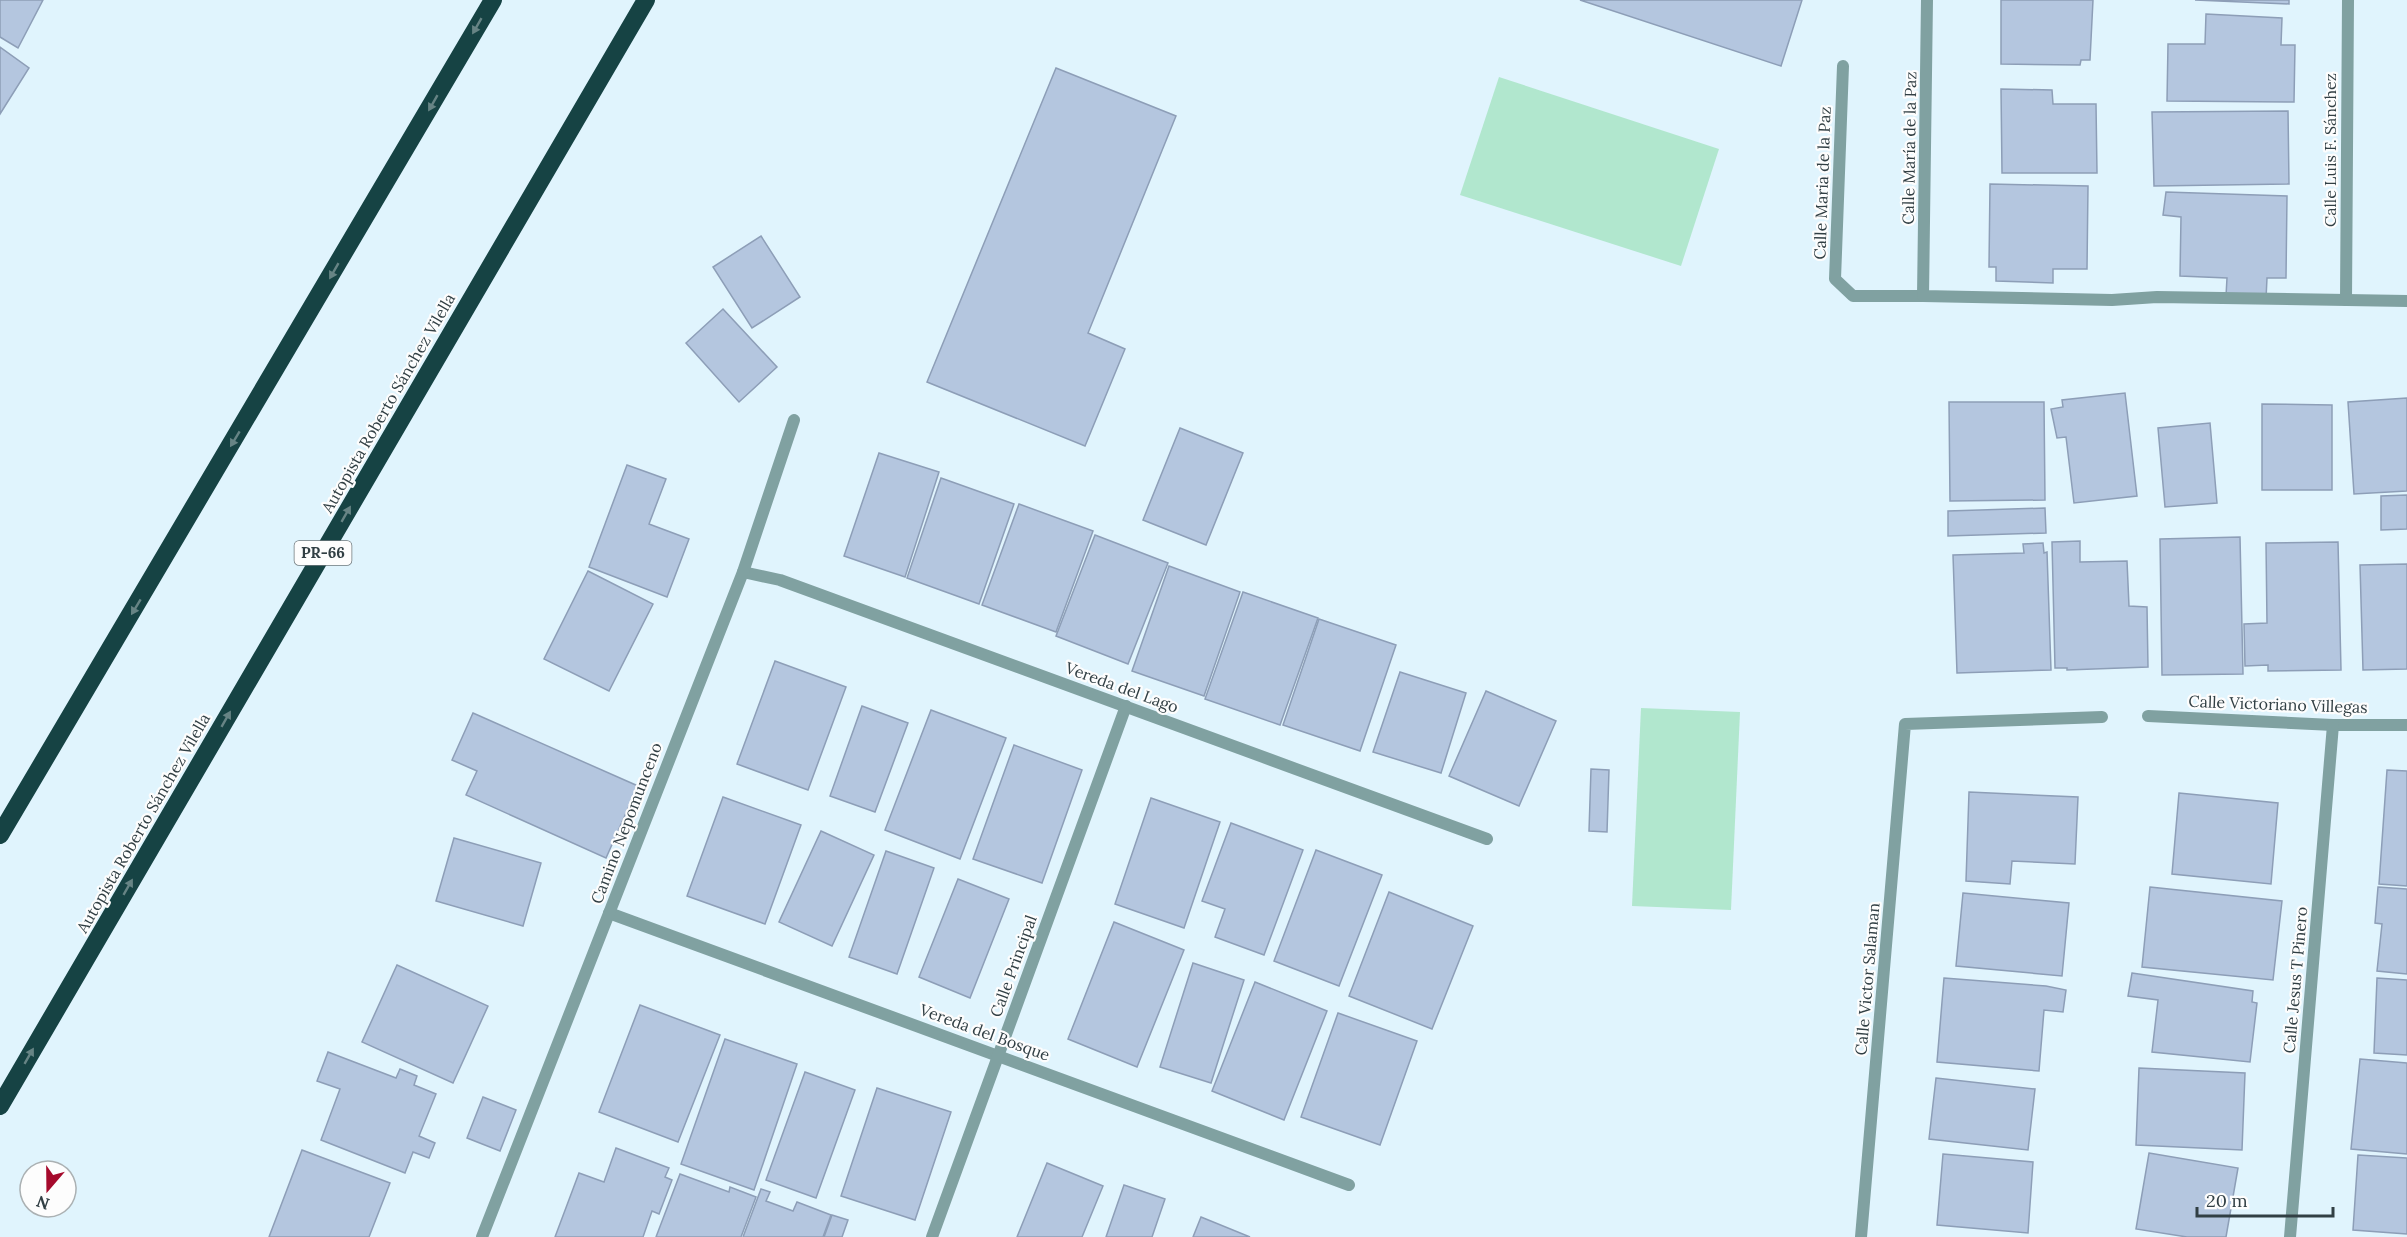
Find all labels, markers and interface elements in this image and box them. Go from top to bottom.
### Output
one-way arrow [472,18,483,34]
street label: Calle María de la Paz [1898,71,1920,225]
street label: Calle Luis F. Sánchez [2320,73,2340,227]
one-way arrow [427,95,438,111]
street label: Calle Maria de la Paz [1809,106,1835,260]
one-way arrow [329,263,339,280]
street label: Autopista Roberto Sánchez Vilella [316,290,459,517]
one-way arrow [230,431,240,448]
one-way arrow [340,506,351,522]
road number: PR-66 [294,541,352,565]
one-way arrow [130,599,141,615]
street label: Vereda del Lago [1062,657,1181,717]
street label: Calle Victoriano Villegas [2188,691,2368,717]
street label: Autopista Roberto Sánchez Vilella [71,710,214,937]
one-way arrow [221,710,231,727]
street label: Camino Nepomunceno [586,740,666,906]
one-way arrow [123,878,133,895]
street label: Calle Victor Salaman [1850,902,1884,1056]
street label: Calle Jesus T Pinero [2279,906,2311,1054]
street label: Calle Principal [985,912,1041,1020]
street label: Vereda del Bosque [916,999,1053,1065]
one-way arrow [24,1047,34,1064]
north arrow [18,1159,78,1219]
scale bar [2197,1180,2334,1218]
text: 20 m [2206,1189,2248,1212]
text: N [34,1192,52,1215]

